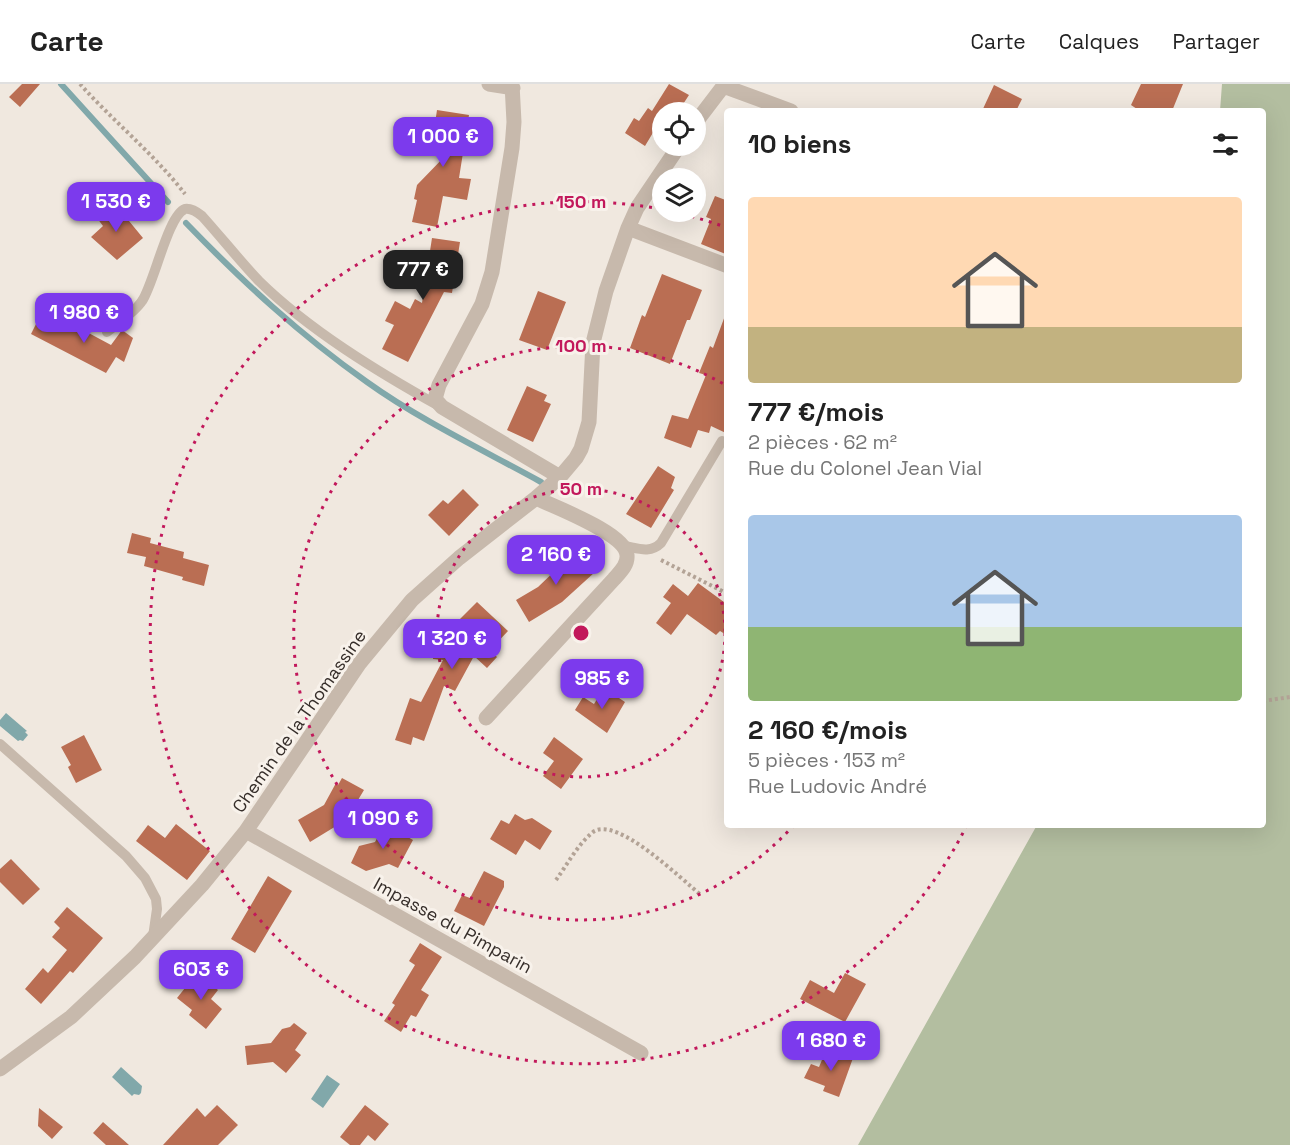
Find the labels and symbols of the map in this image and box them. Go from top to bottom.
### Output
pin: 1 000 € [388,117,498,168]
pin: 1 530 € [61,182,171,233]
text: 150 m [556,190,606,213]
pin: 777 € [381,250,465,301]
pin: 1 980 € [29,293,139,344]
text: 100 m [555,334,607,357]
text: 50 m [560,477,602,500]
pin: 2 160 € [501,535,611,586]
pin: 1 320 € [397,619,507,670]
centre of rings [571,623,591,643]
street label: Chemin de la Thomassine [227,625,371,817]
pin: 985 € [560,659,644,710]
pin: 1 090 € [328,799,438,850]
street label: Impasse du Pimparin [370,872,536,978]
pin: 603 € [159,950,243,1001]
pin: 1 680 € [776,1021,886,1072]

